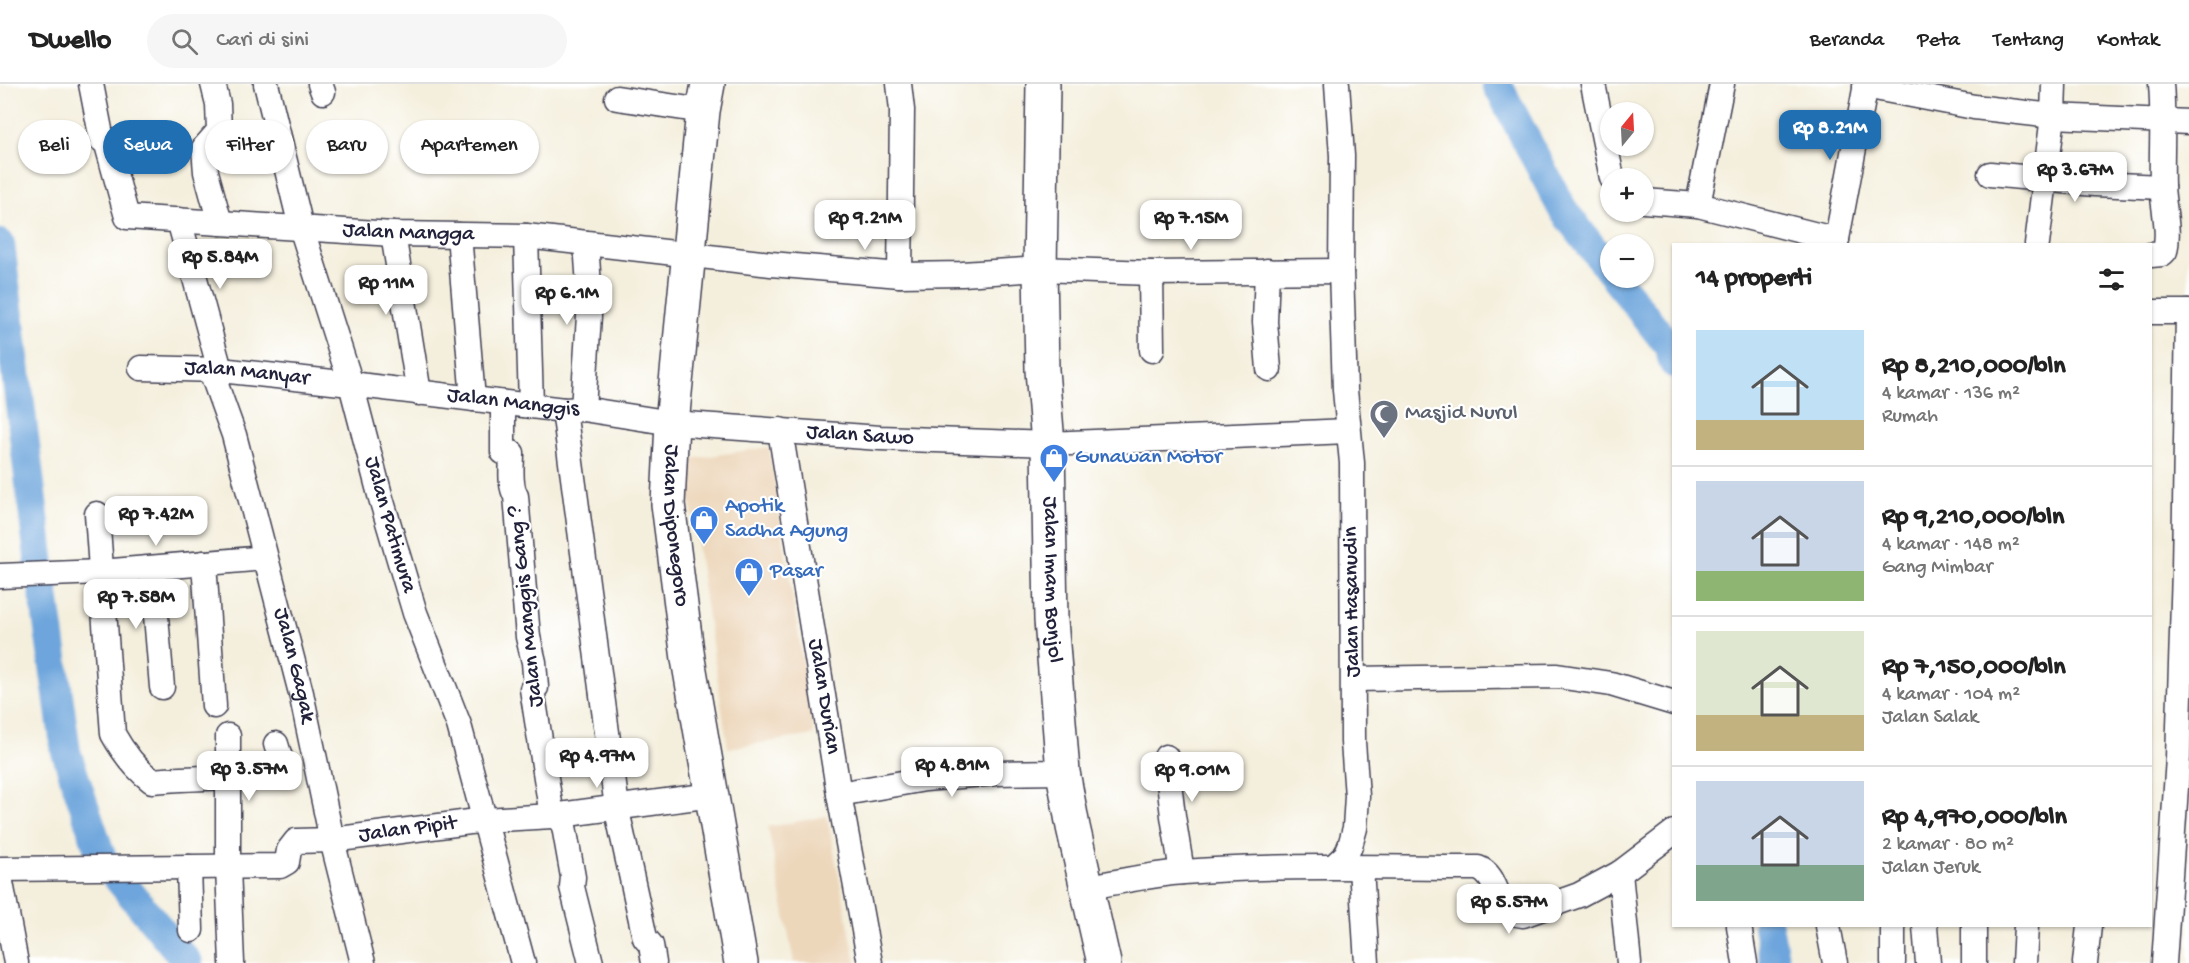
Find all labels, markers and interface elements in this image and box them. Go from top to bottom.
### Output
search box [147,14,567,68]
text: Dwello [30,25,111,58]
icon: search [168,25,201,58]
text: Cari di sini [216,28,309,54]
text: Beranda [1810,29,1884,54]
text: Peta [1917,29,1960,54]
text: Tentang [1993,29,2064,54]
text: Kontak [2097,29,2159,54]
north arrow [1600,102,1654,156]
map controls [1600,102,1654,288]
pin: Rp 8.21M [1768,110,1892,161]
text: Rp 8.21M [1793,118,1867,141]
chip: Beli [18,120,91,174]
chip: Sewa [103,120,193,174]
chip: Filter [205,120,294,174]
chip: Baru [306,120,388,174]
chip: Apartemen [400,120,539,174]
pin: Rp 3.67M [2013,152,2137,203]
text: Rp 3.67M [2037,160,2113,183]
button: + [1600,168,1654,222]
pin: Rp 9.21M [803,200,927,251]
pin: Rp 7.15M [1129,200,1253,251]
text: Rp 9.21M [828,208,902,231]
text: Rp 7.15M [1154,208,1228,231]
street label: Jalan Mangga [342,218,475,248]
button: − [1600,234,1654,288]
pin: Rp 5.84M [158,239,282,290]
text: Rp 5.84M [182,247,258,270]
icon: filters [2095,263,2128,296]
text: 14 properti [1696,264,1812,295]
pin: Rp 11M [337,265,435,316]
text: Rp 11M [358,273,414,296]
pin: Rp 6.1M [512,275,622,326]
text: Rp 6.1M [535,283,599,306]
text: Rp 8,210,000/bln [1882,352,2066,383]
icon: home [1744,354,1816,426]
street label: Jalan Manyar [184,356,313,393]
street label: Jalan Manggis [446,383,580,423]
text: 4 kamar · 136 m² [1882,383,2020,406]
mosque icon: Masjid Nurul [1368,398,1400,440]
place label: Masjid Nurul [1405,401,1518,427]
text: Rumah [1882,406,1938,429]
street label: Jalan Sawo [805,420,914,452]
shop icon: Gunawan Motor [1038,442,1070,484]
street label: Jalan Diponegoro [654,444,694,608]
place label: Gunawan Motor [1075,445,1224,471]
street label: Jalan Patimura [358,454,422,597]
place label: Apotik Sadha Agung [725,494,848,545]
pin: Rp 7.42M [94,496,218,547]
street label: Jalan Imam Bonjol [1036,496,1067,664]
text: Rp 9,210,000/bln [1882,503,2064,534]
text: Rp 7.42M [119,504,193,527]
street label: Jalan Manggis Gang ? [503,504,551,708]
shop icon: Apotik Sadha Agung [688,504,720,546]
icon: home [1744,505,1816,577]
street label: Jalan Hasanudin [1339,526,1367,677]
text: 4 kamar · 148 m² [1882,534,2020,557]
shop icon: Pasar [733,556,765,598]
text: Gang Mimbar [1882,557,1993,580]
place label: Pasar [769,559,825,585]
pin: Rp 7.58M [74,579,198,630]
text: Rp 7.58M [97,587,175,610]
street label: Jalan Gagak [266,605,320,727]
street label: Jalan Durian [801,637,845,757]
text: Rp 7,150,000/bln [1882,653,2066,684]
icon: home [1744,655,1816,727]
text: 4 kamar · 104 m² [1882,684,2020,707]
text: Jalan Salak [1882,707,1978,730]
pin: Rp 4.97M [535,738,659,789]
text: Rp 4.97M [559,746,635,769]
pin: Rp 4.81M [890,747,1014,798]
pin: Rp 3.57M [187,751,311,802]
pin: Rp 9.01M [1130,752,1254,803]
text: Rp 4.81M [915,755,989,778]
text: Rp 3.57M [211,759,287,782]
text: Rp 9.01M [1155,760,1229,783]
text: Rp 4,970,000/bln [1882,803,2067,834]
icon: home [1744,805,1816,877]
street label: Jalan Pipit [357,811,460,849]
text: 2 kamar · 80 m² [1882,834,2014,857]
text: Jalan Jeruk [1882,857,1980,880]
pin: Rp 5.57M [1447,884,1571,935]
text: Rp 5.57M [1471,892,1547,915]

